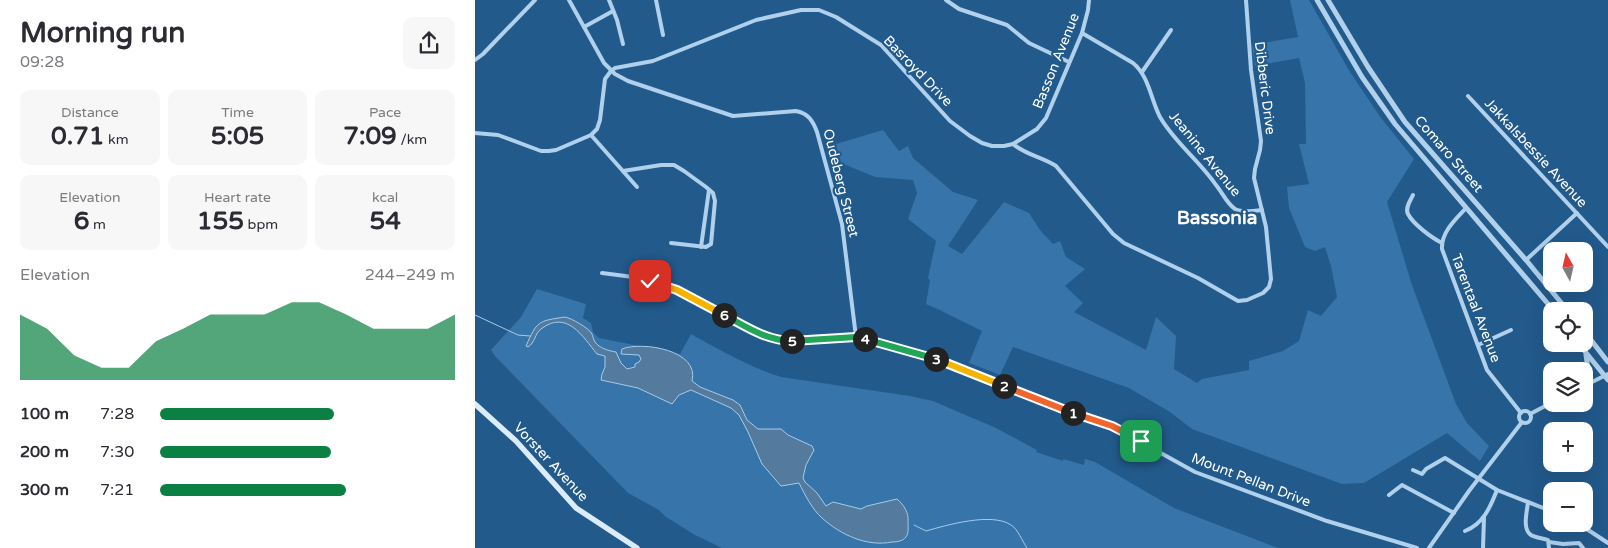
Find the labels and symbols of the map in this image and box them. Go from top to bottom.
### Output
street label: Basson Avenue [1029,11,1083,111]
street label: Basroyd Drive [880,32,956,110]
street label: Dibberic Drive [1251,40,1279,136]
street label: Jakkalsbessie Avenue [1481,95,1591,211]
street label: Jeanine Avenue [1166,108,1245,200]
street label: Comaro Street [1411,112,1487,196]
street label: Oudeberg Street [819,127,863,240]
district label: Bassonia [1177,207,1257,229]
north arrow [1543,242,1593,292]
street label: Tarentaal Avenue [1447,251,1505,365]
pin [629,260,671,302]
pin: 6 [711,302,737,328]
pin: 4 [853,326,877,352]
pin: 5 [779,328,805,354]
pin: 3 [923,346,949,372]
pin: 2 [991,374,1017,398]
pin: 1 [1061,400,1085,426]
street label: Vorster Avenue [510,419,592,505]
pin [1120,420,1162,462]
street label: Mount Pellan Drive [1189,449,1313,511]

